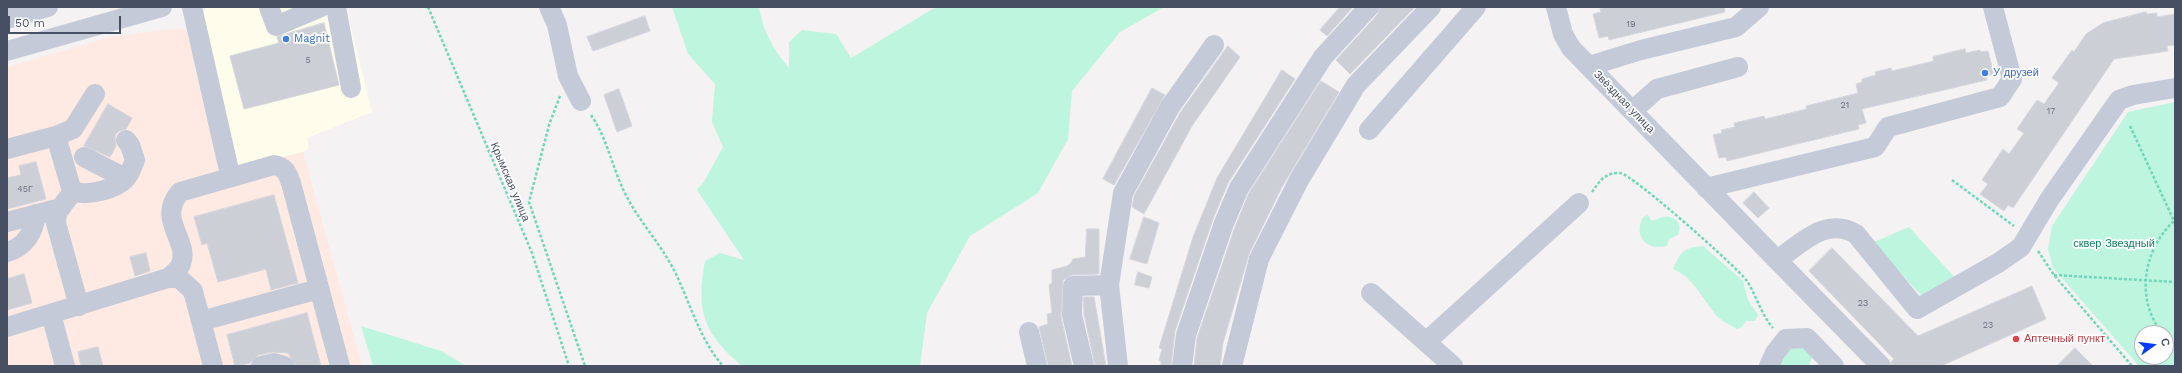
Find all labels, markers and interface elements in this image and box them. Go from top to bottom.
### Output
scale bar [10,8,123,34]
text: 50 m [15,16,45,30]
house number: 19 [1626,19,1636,29]
place label: Magnit [294,32,330,46]
marker: Magnit [281,34,291,44]
house number: 5 [305,55,311,65]
place label: У друзей [1993,66,2039,80]
street label: Звёздная улица [1591,68,1657,136]
marker: У друзей [1980,68,1990,78]
house number: 21 [1841,100,1849,110]
house number: 17 [2047,106,2055,116]
street label: Крымская улица [487,140,533,224]
house number: 45Г [17,184,33,194]
park label: сквер Звездный [2073,237,2155,251]
house number: 23 [1858,298,1868,308]
house number: 23 [1983,320,1993,330]
north arrow [2134,325,2174,365]
place label: Аптечный пункт [2024,332,2105,346]
marker: Аптечный пункт [2011,334,2021,344]
text: С [2158,337,2172,348]

